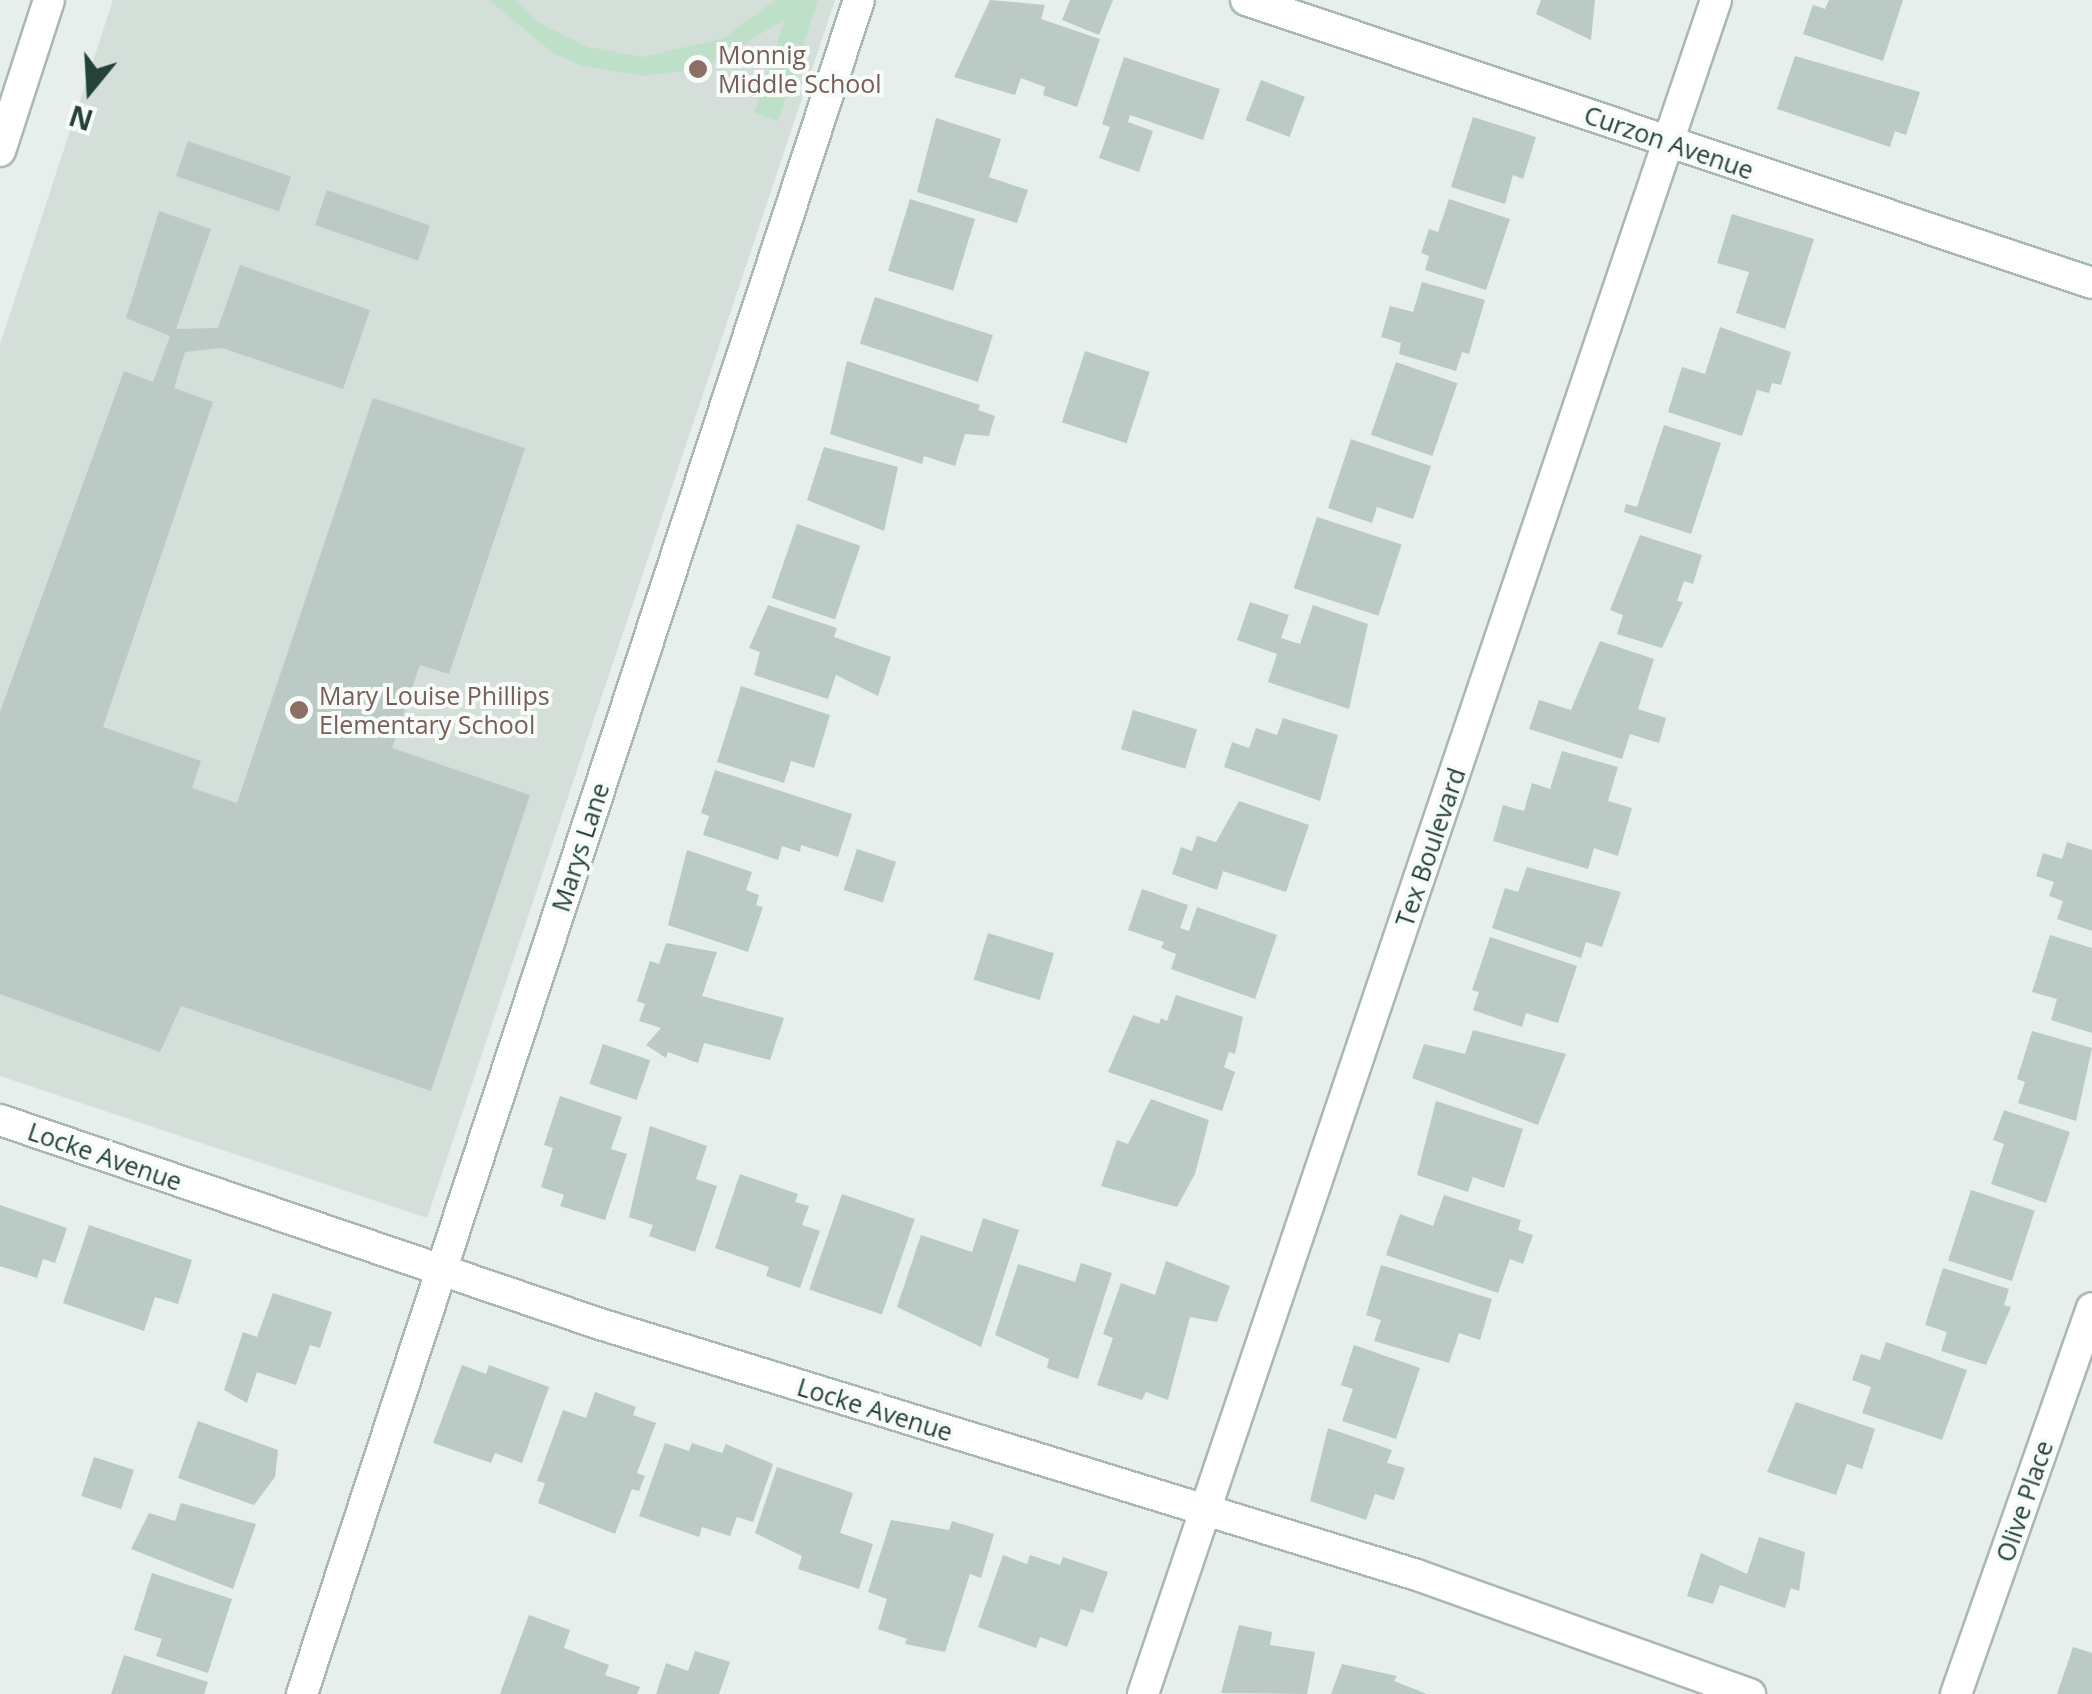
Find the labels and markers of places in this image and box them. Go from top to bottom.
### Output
place label: Monnig Middle School [718,40,882,99]
marker: Monnig Middle School [687,58,709,80]
place label: Mary Louise Phillips Elementary School [319,681,550,740]
marker: Mary Louise Phillips Elementary School [288,699,310,721]

